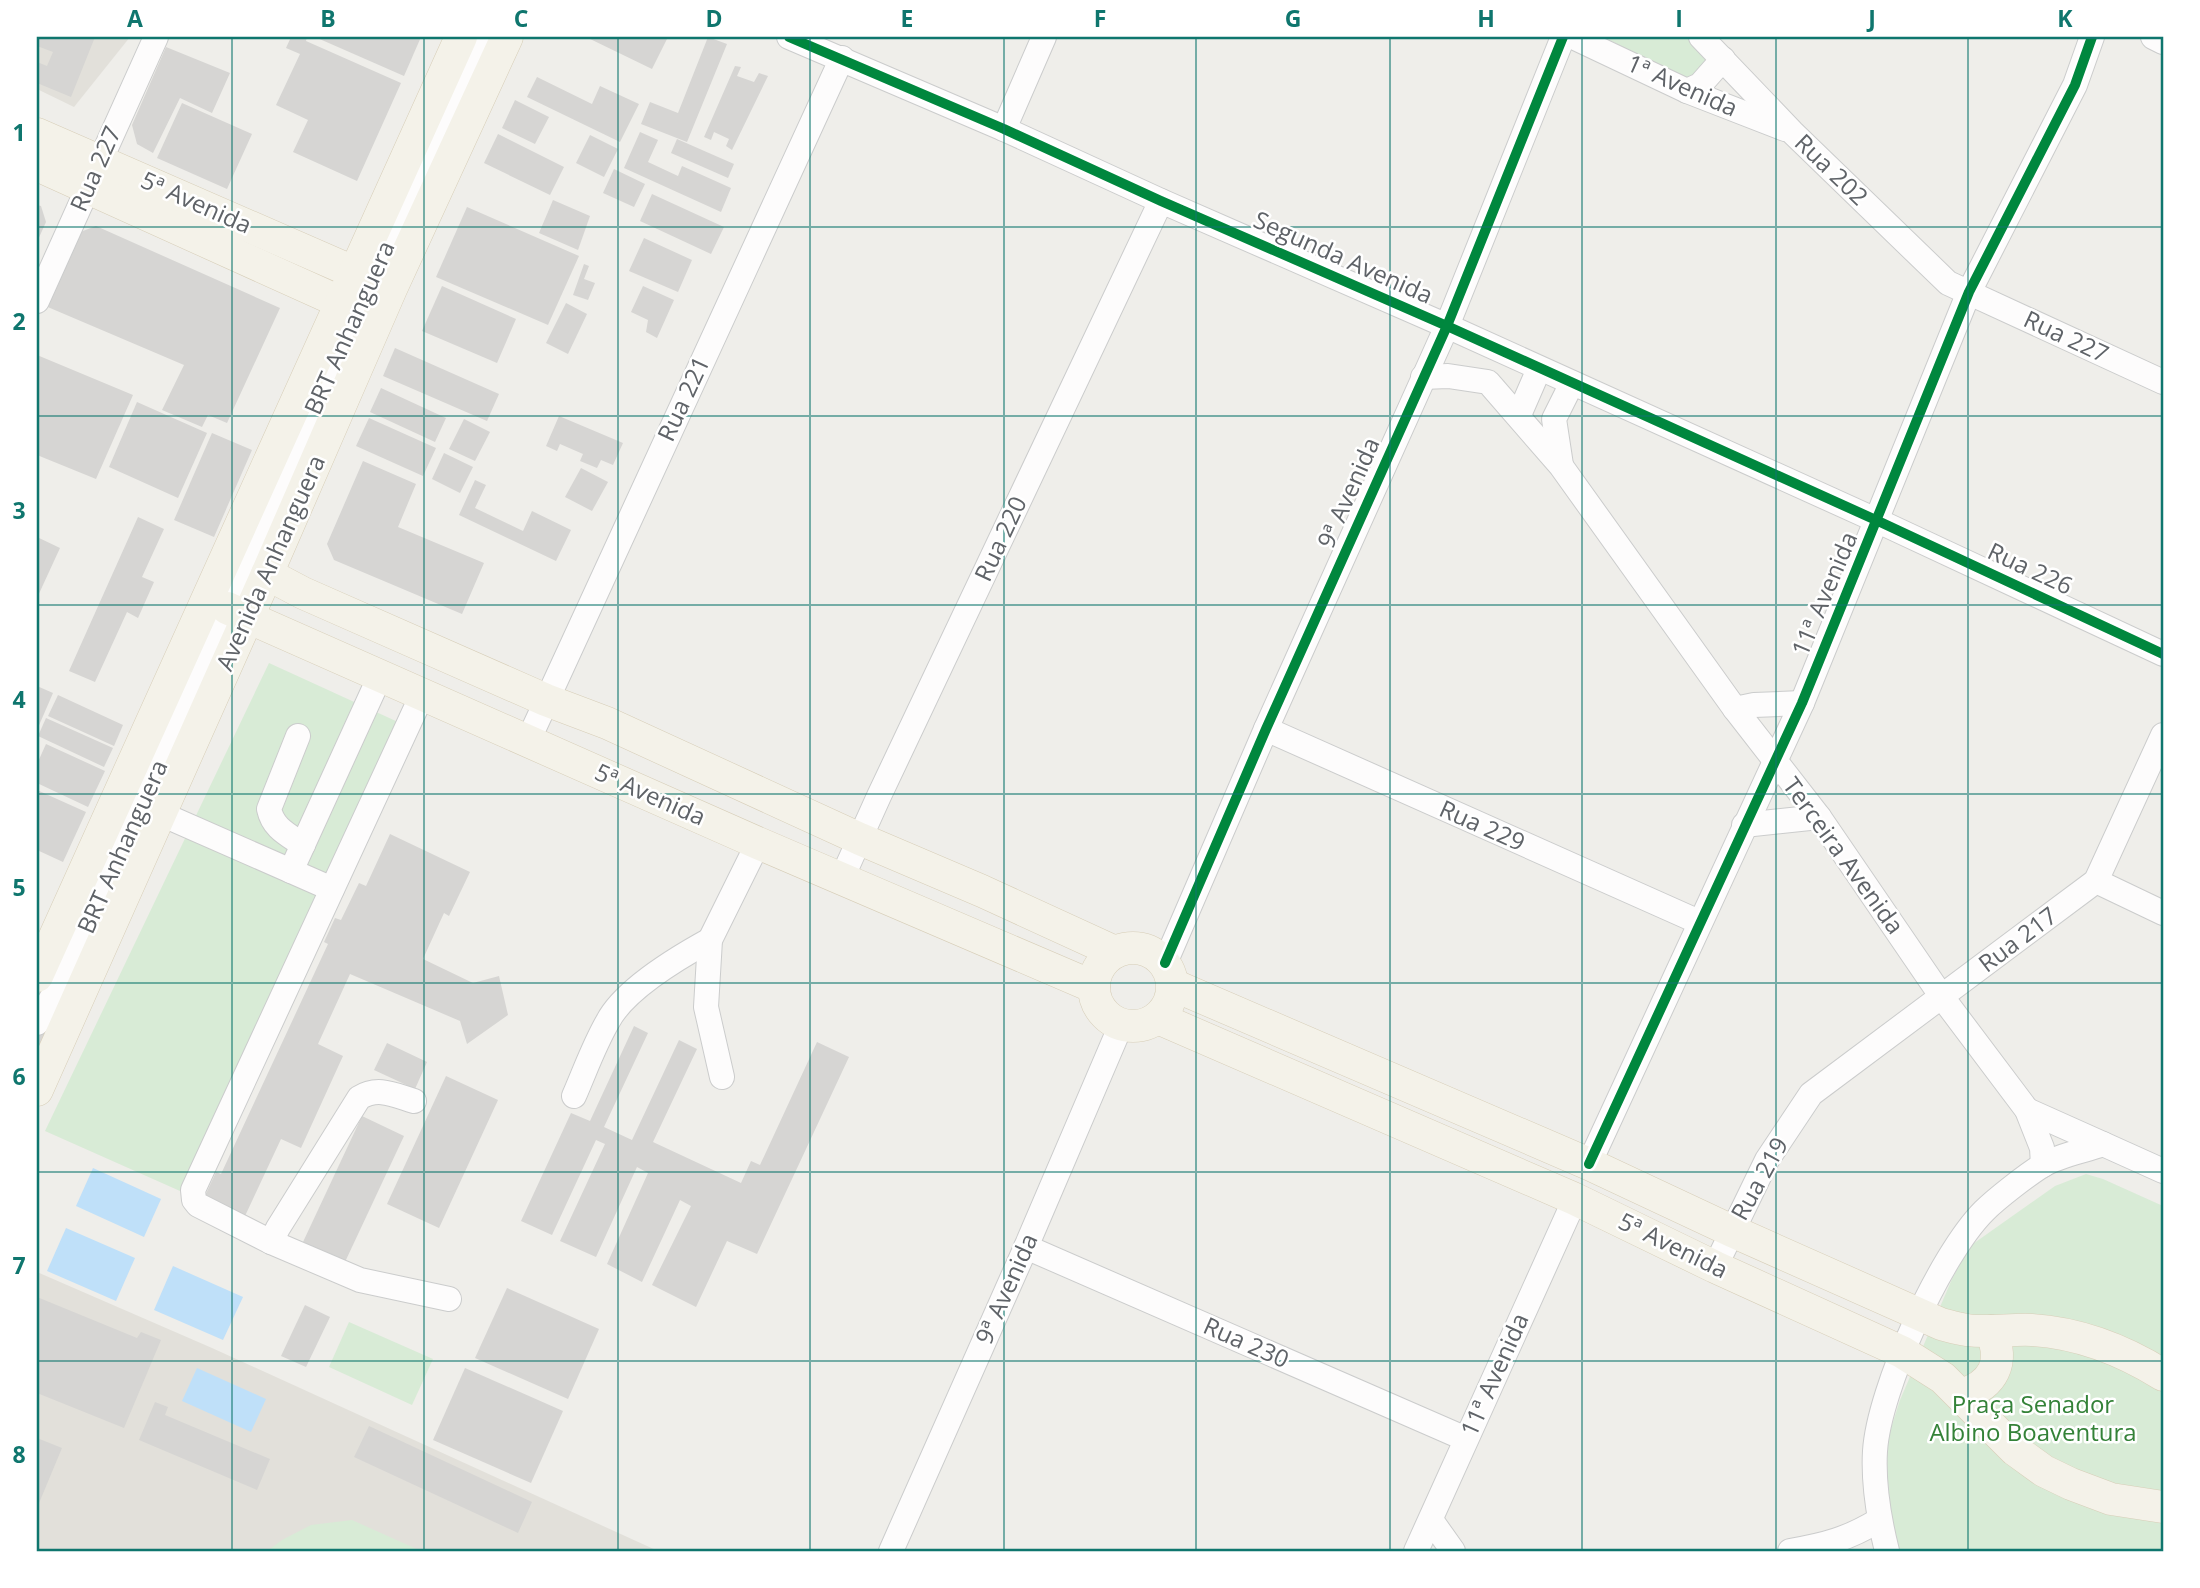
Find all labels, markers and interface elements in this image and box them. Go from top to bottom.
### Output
text: A [127,2,143,34]
text: B [320,2,336,34]
text: C [514,2,528,34]
text: D [705,2,723,34]
text: E [901,2,913,34]
text: F [1094,2,1106,34]
text: G [1285,2,1301,34]
text: H [1477,2,1495,34]
text: I [1675,2,1683,34]
text: J [1866,2,1876,34]
text: K [2057,2,2073,34]
street label: 1ª Avenida [1622,46,1743,124]
text: 1 [12,116,26,148]
street label: Rua 227 [61,120,128,216]
street label: Rua 202 [1788,126,1876,212]
street label: 5ª Avenida [136,163,257,241]
street label: Segunda Avenida [1249,202,1438,311]
street label: BRT Anhanguera [296,235,402,419]
street label: Rua 227 [2019,302,2115,370]
text: 2 [12,305,26,337]
street label: Rua 221 [649,350,717,446]
street label: 9ª Avenida [1309,432,1387,553]
street label: Avenida Anhanguera [207,449,332,675]
street label: Rua 220 [966,490,1034,586]
text: 3 [12,494,26,526]
street label: 11ª Avenida [1783,526,1865,660]
street label: Rua 226 [1983,534,2079,602]
text: 4 [12,683,26,715]
street label: BRT Anhanguera [69,754,175,938]
street label: 5ª Avenida [590,755,711,833]
street label: Terceira Avenida [1776,770,1912,940]
street label: Rua 229 [1435,791,1531,858]
text: 5 [12,871,26,903]
street label: Rua 217 [1971,898,2063,979]
text: 6 [12,1060,26,1092]
street label: Rua 219 [1722,1131,1795,1226]
street label: 5ª Avenida [1613,1204,1734,1285]
street label: 9ª Avenida [967,1228,1045,1349]
text: 7 [12,1249,26,1281]
street label: Rua 230 [1199,1308,1295,1375]
street label: 11ª Avenida [1452,1308,1535,1441]
park label: Praça Senador Albino Boaventura [1929,1387,2137,1448]
text: 8 [12,1438,26,1470]

